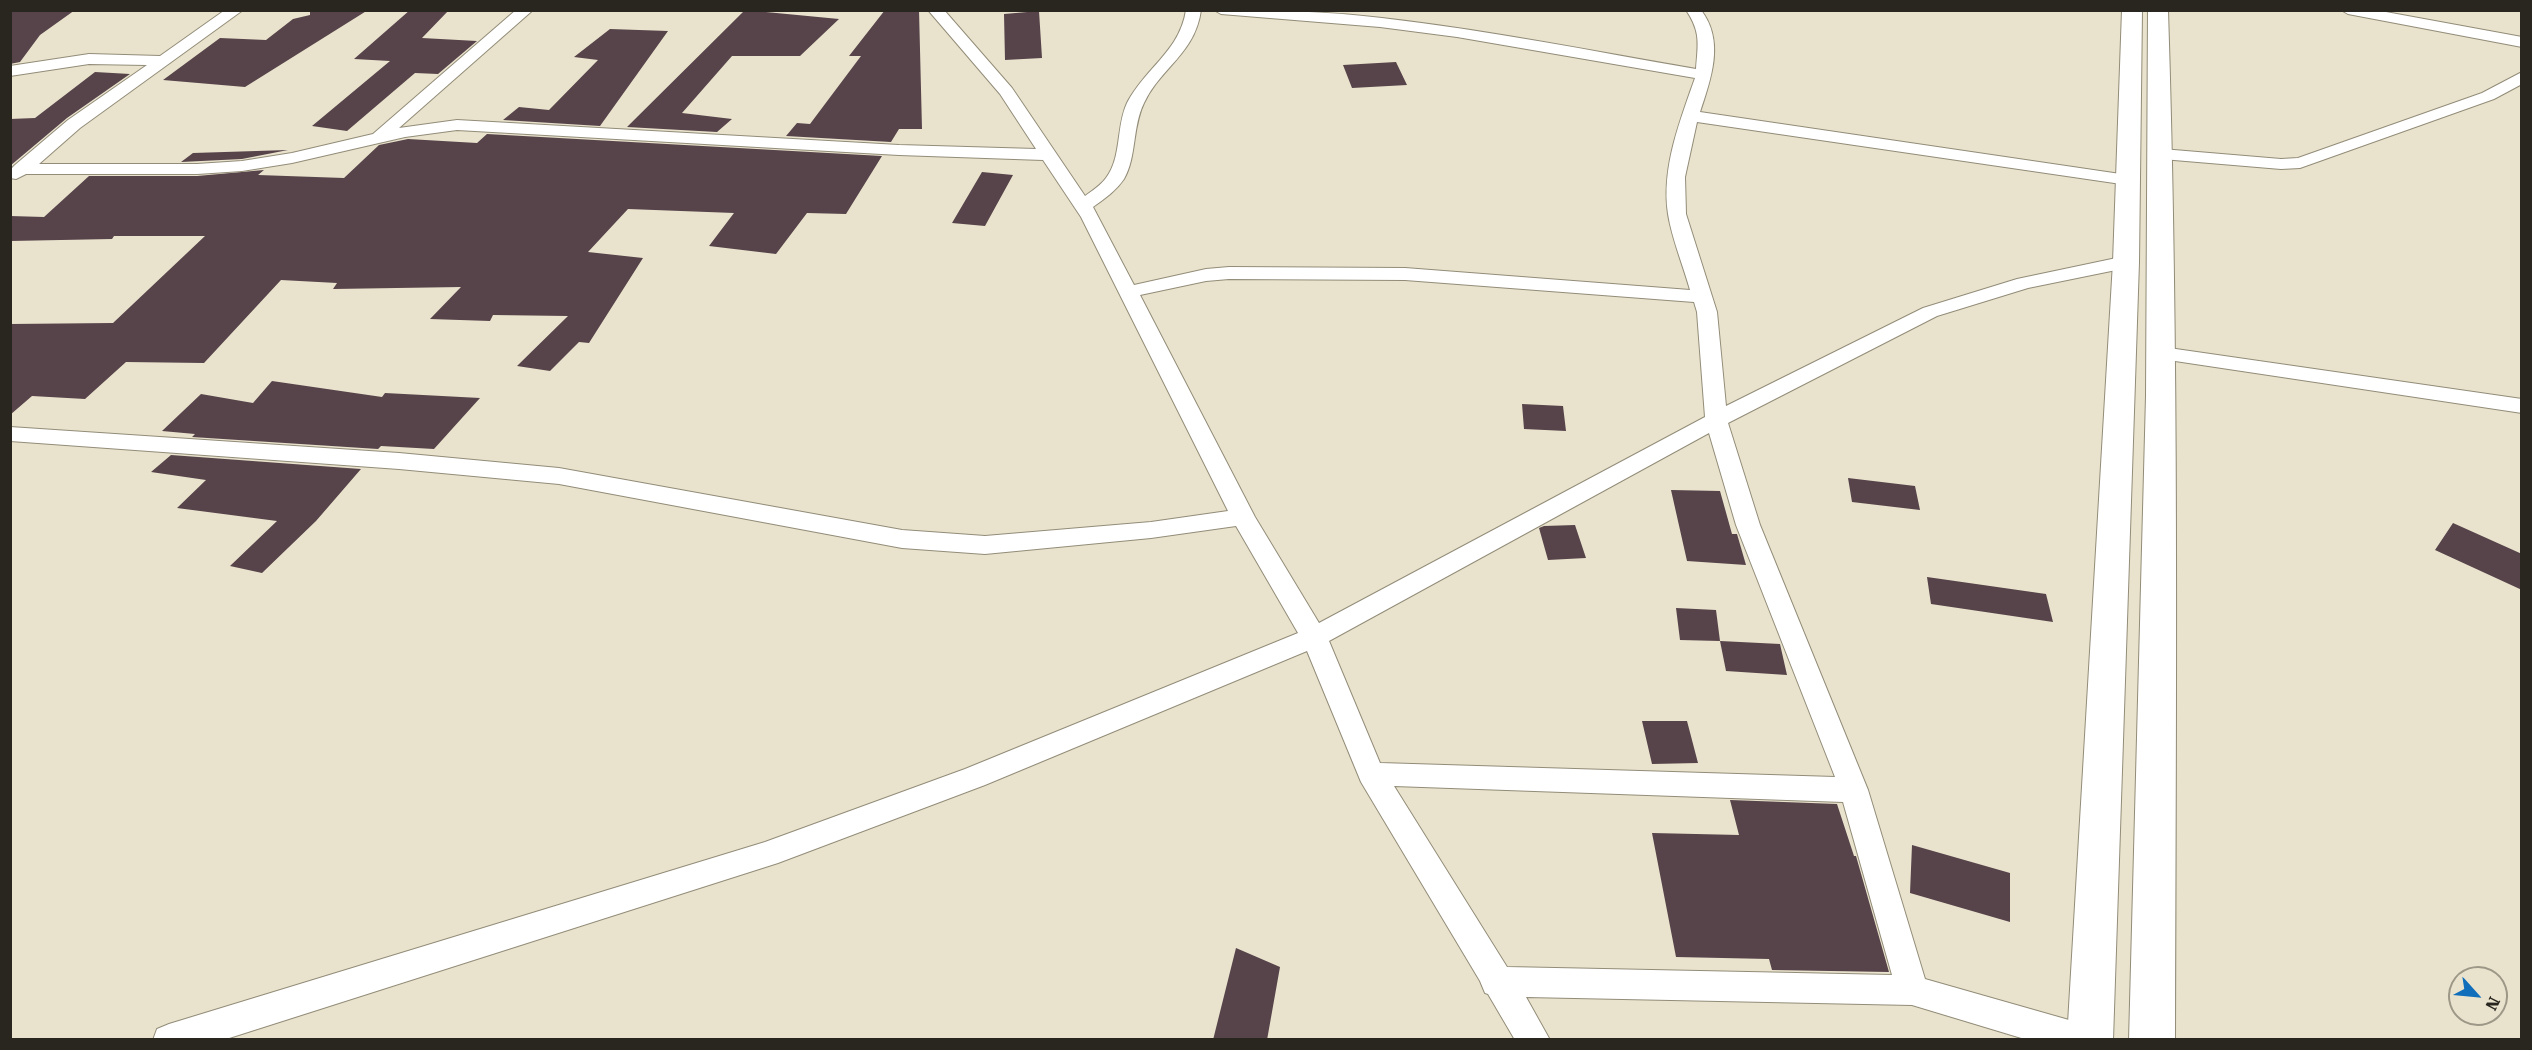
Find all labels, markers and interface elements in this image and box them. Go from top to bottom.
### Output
north arrow [2448,966,2508,1026]
text: N [2481,994,2504,1013]

